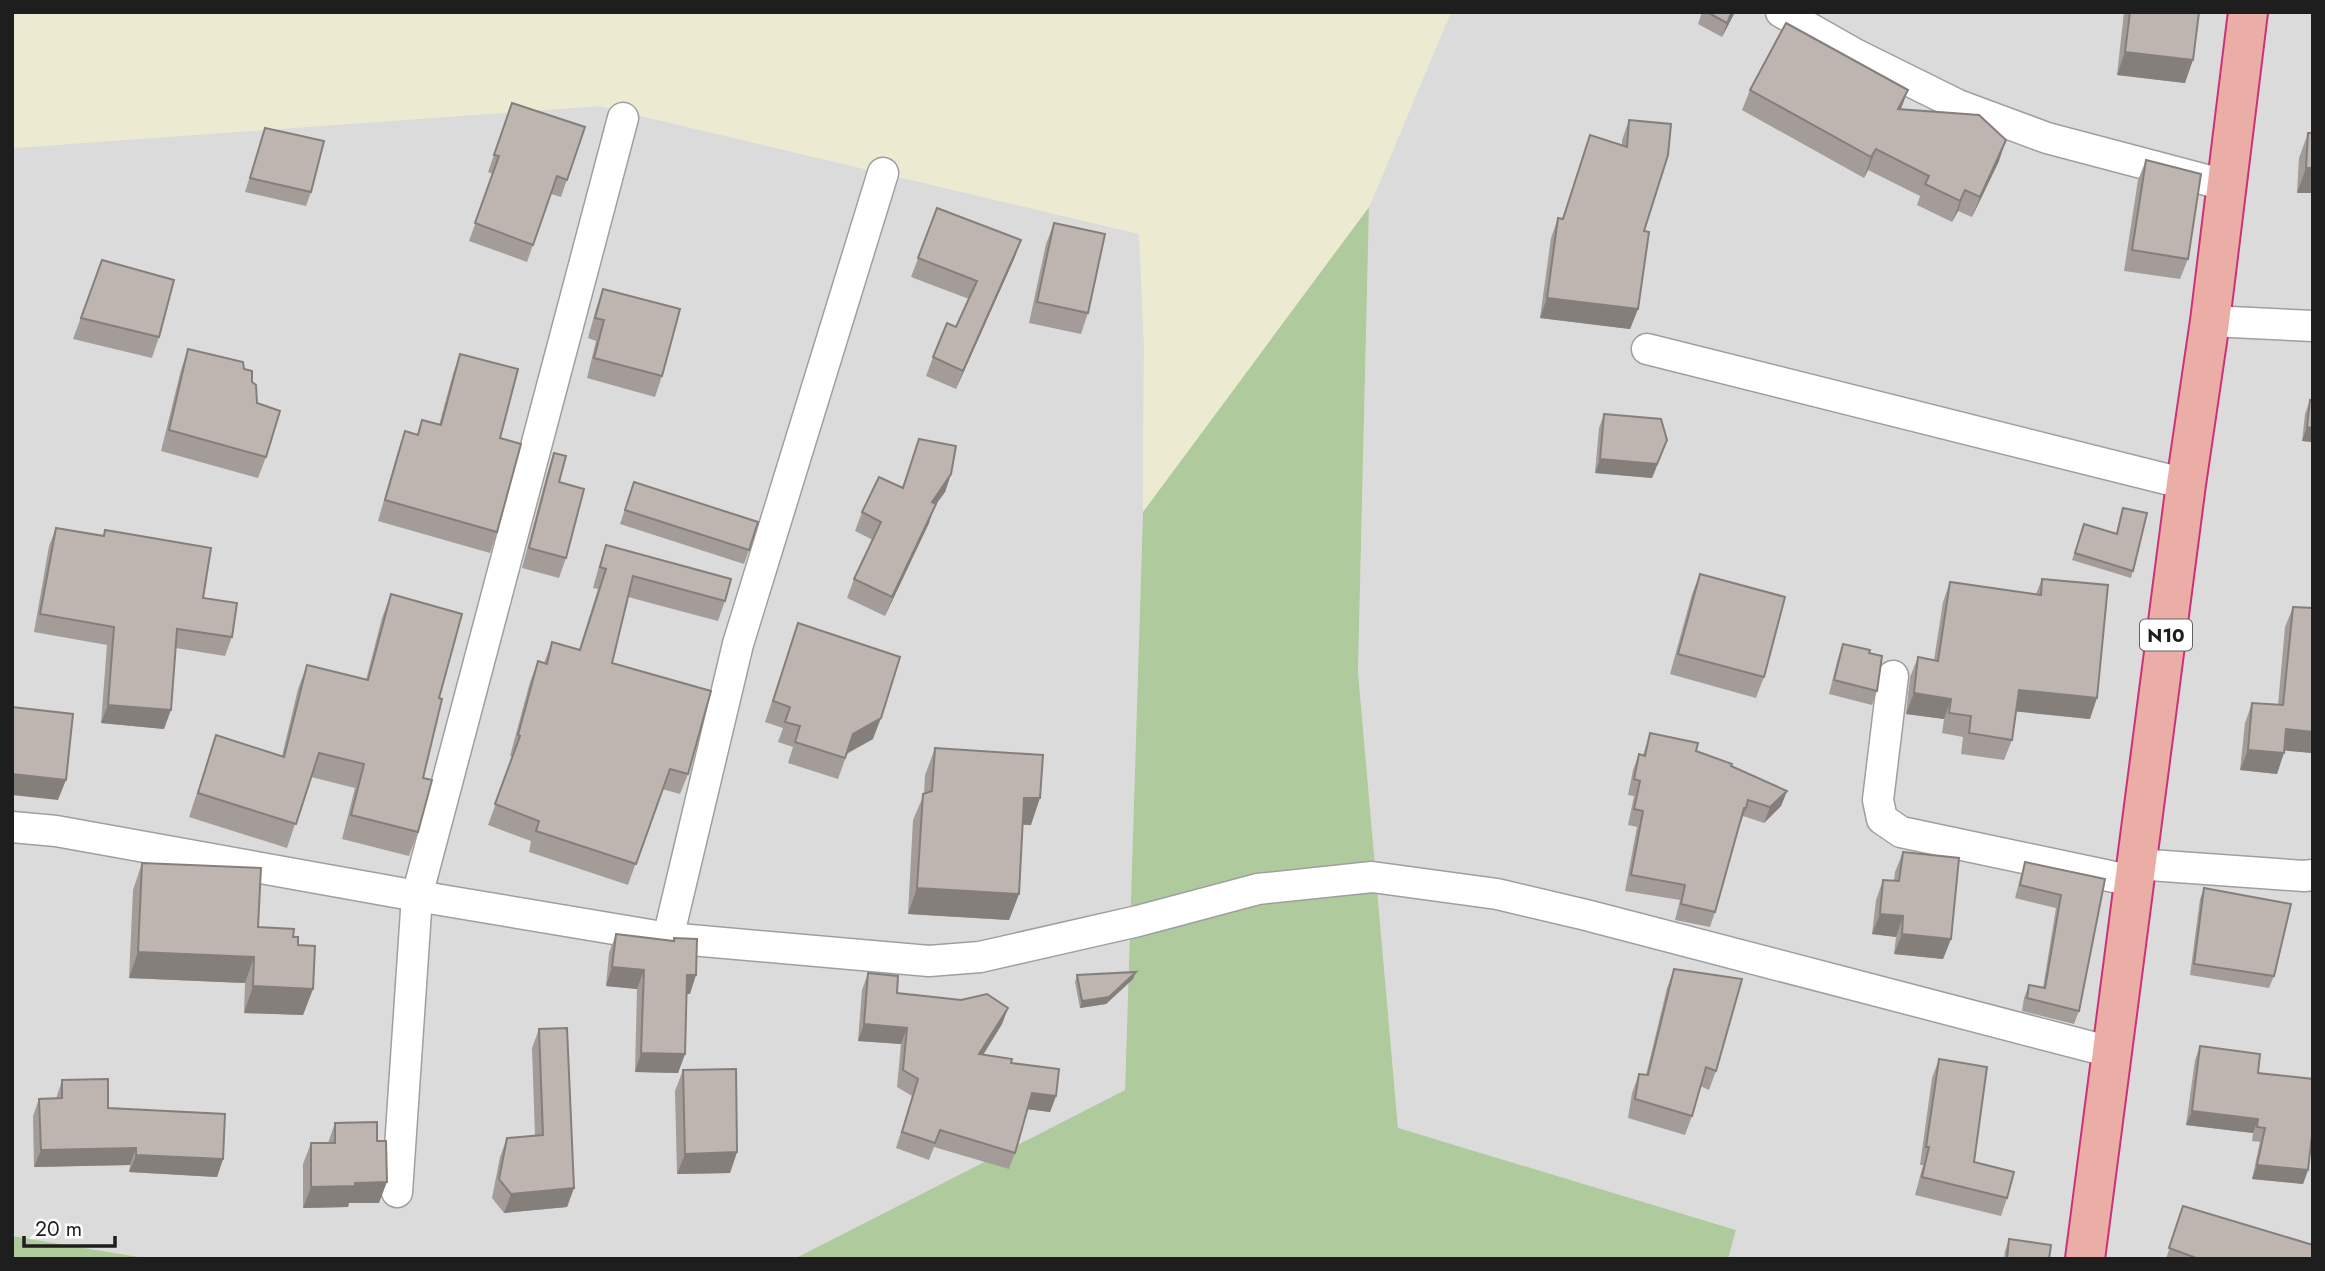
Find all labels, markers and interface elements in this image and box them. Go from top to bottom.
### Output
road number: N10 [2140,620,2192,650]
scale bar [24,1204,116,1248]
text: 20 m [35,1214,82,1244]

